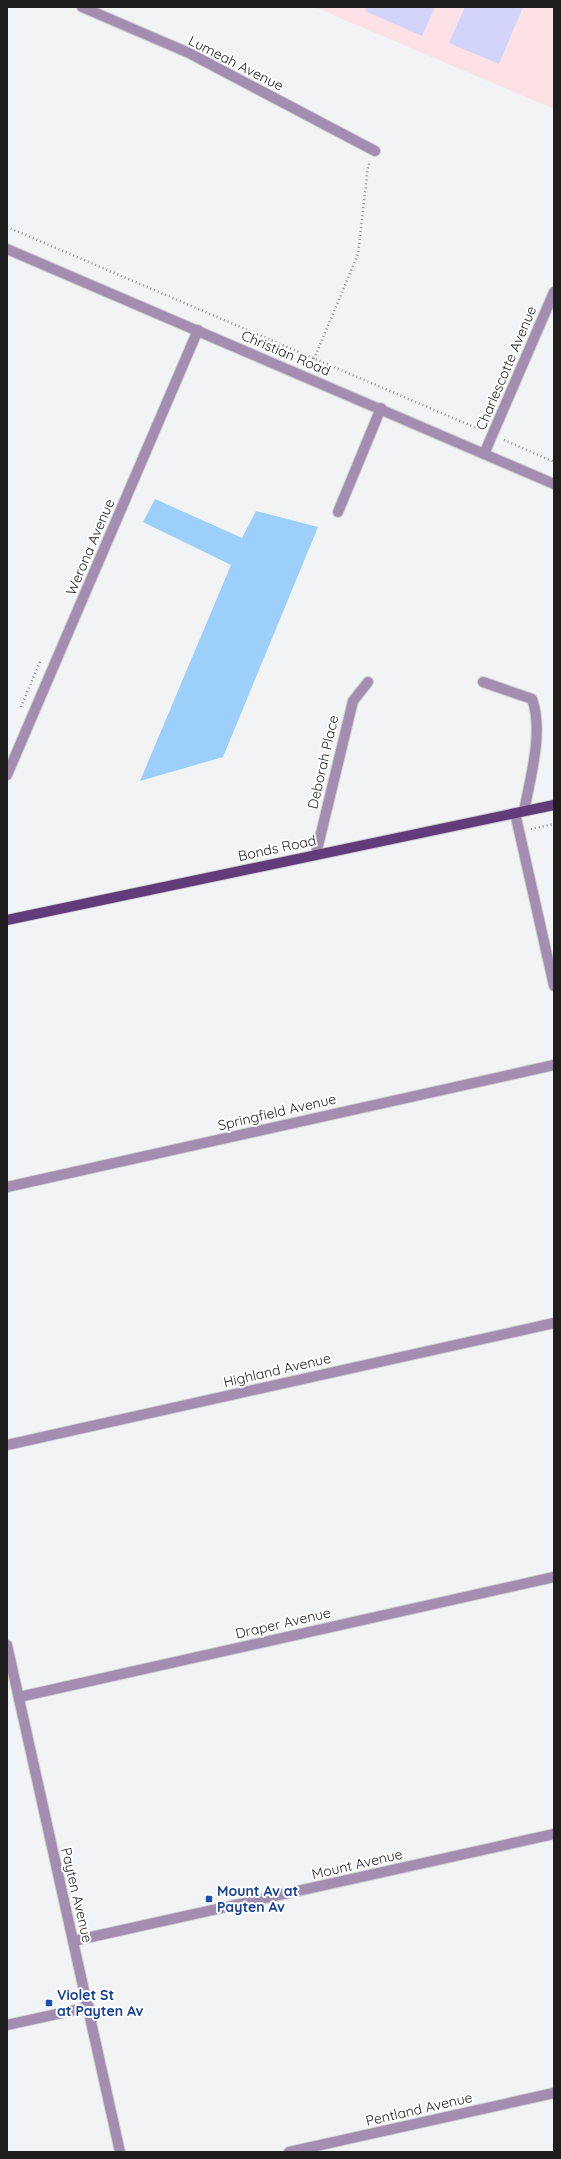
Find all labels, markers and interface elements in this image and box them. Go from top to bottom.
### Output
street label: Lumeah Avenue [185,31,287,95]
street label: Charlescotte Avenue [472,303,540,433]
street label: Christian Road [239,326,333,380]
street label: Werona Avenue [62,496,118,598]
street label: Deborah Place [303,713,343,811]
street label: Bonds Road [236,831,318,865]
street label: Springfield Avenue [216,1090,338,1134]
street label: Highland Avenue [222,1349,333,1391]
street label: Draper Avenue [234,1603,332,1643]
street label: Mount Avenue [310,1845,404,1883]
street label: Payten Avenue [57,1846,97,1944]
place label: Mount Av at Payten Av [217,1882,299,1916]
marker: Mount Av at Payten Av [204,1894,214,1904]
place label: Violet St at Payten Av [57,1986,144,2020]
marker: Violet St at Payten Av [44,1998,54,2008]
street label: Pentland Avenue [364,2088,474,2130]

